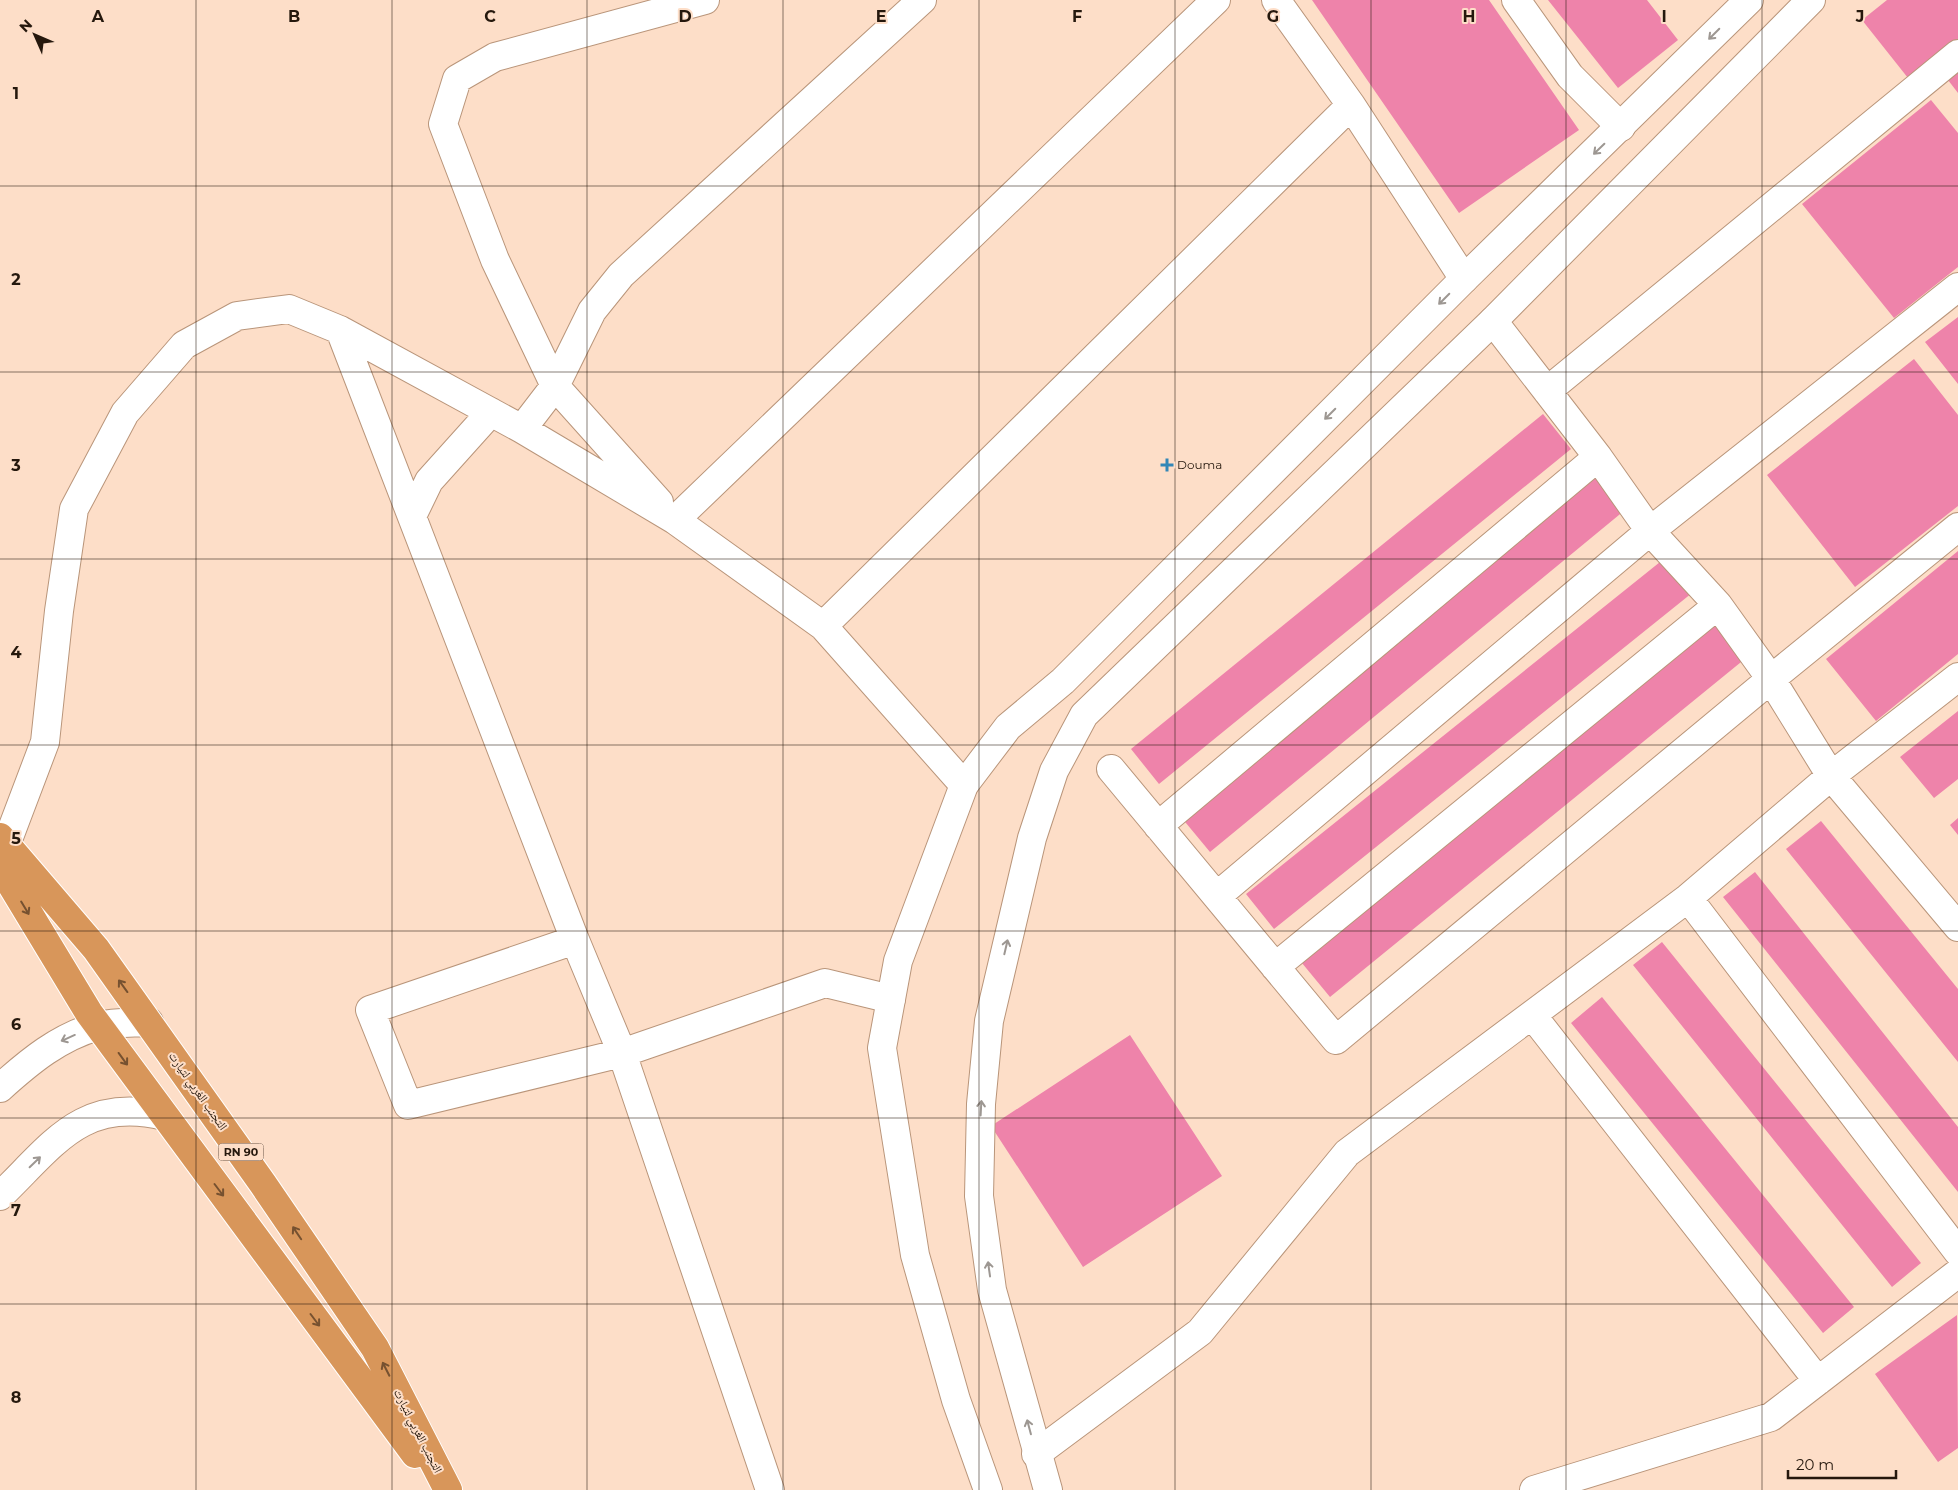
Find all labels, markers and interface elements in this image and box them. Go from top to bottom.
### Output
text: A [91,7,105,26]
text: B [288,7,300,26]
text: C [484,7,496,26]
text: D [678,7,692,26]
text: E [876,7,886,26]
text: F [1072,7,1082,26]
text: G [1267,7,1279,26]
text: H [1463,7,1475,26]
text: I [1661,7,1667,26]
text: J [1855,7,1864,26]
north arrow [10,10,60,60]
text: N [15,15,36,36]
one-way arrow [1708,28,1720,41]
text: 1 [13,84,19,103]
one-way arrow [1592,143,1605,155]
text: 2 [11,270,21,289]
one-way arrow [1439,292,1451,304]
one-way arrow [1324,408,1336,420]
text: 3 [10,456,21,475]
place label: Douma [1177,457,1222,472]
marker: Douma [1161,459,1173,471]
text: 4 [10,643,22,662]
text: 5 [11,829,21,848]
one-way arrow [21,900,31,914]
one-way arrow [1002,940,1011,956]
one-way arrow [117,980,128,993]
text: 6 [11,1015,21,1034]
one-way arrow [61,1034,76,1044]
street label: التجنب الغربي لتيارت [163,1049,231,1135]
one-way arrow [118,1051,128,1065]
one-way arrow [977,1100,986,1116]
road number: RN 90 [218,1144,264,1160]
one-way arrow [29,1156,42,1168]
one-way arrow [213,1183,224,1196]
text: 7 [11,1201,21,1220]
one-way arrow [292,1226,302,1240]
one-way arrow [984,1262,994,1278]
one-way arrow [310,1313,321,1326]
one-way arrow [381,1362,390,1377]
street label: التجنب الغربي لتيارت [388,1386,446,1477]
text: 8 [11,1388,21,1407]
one-way arrow [1024,1419,1033,1435]
scale bar [1788,1448,1896,1480]
text: 20 m [1796,1455,1834,1474]

